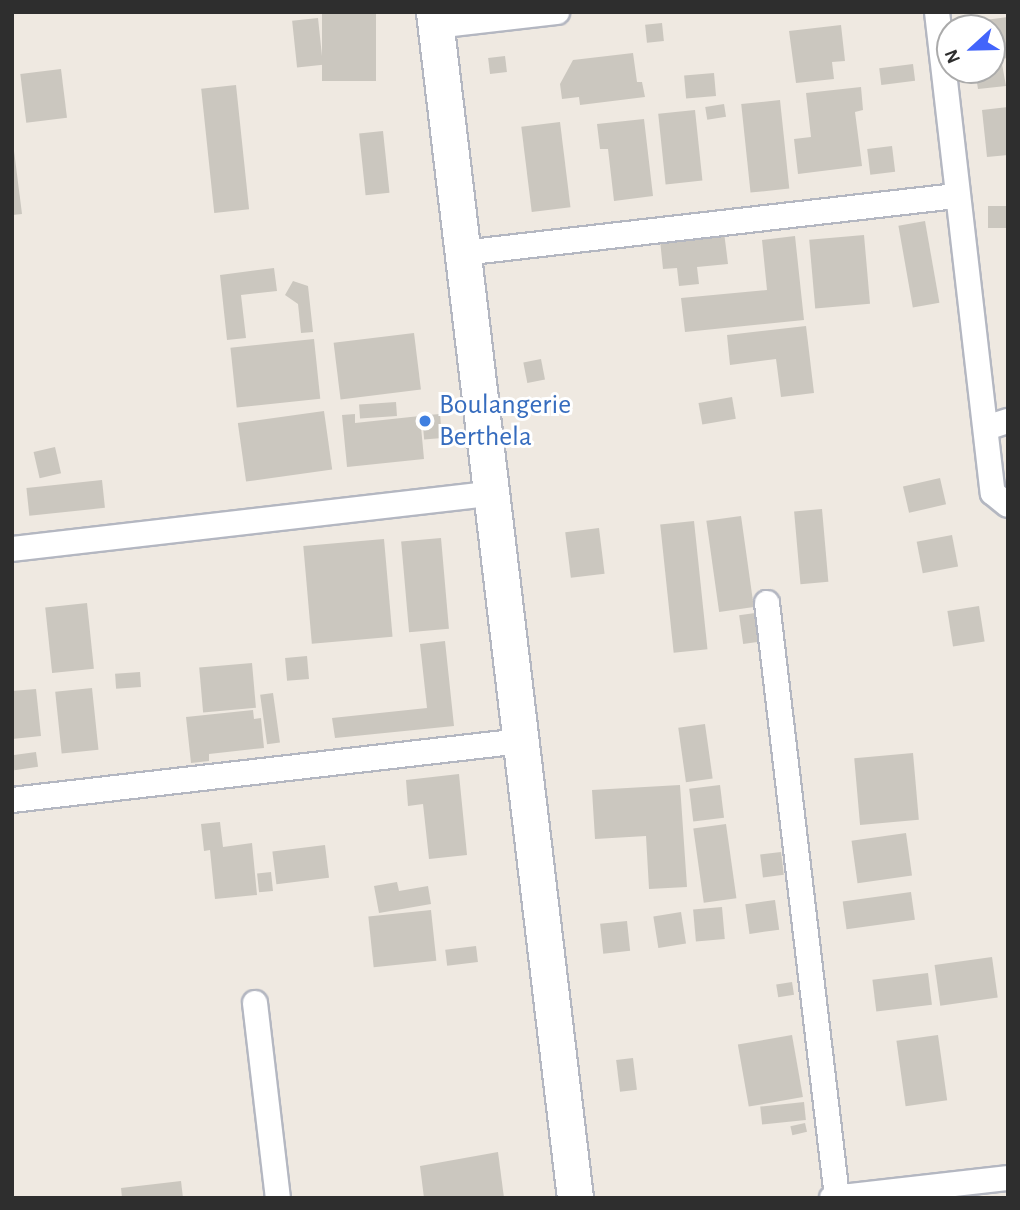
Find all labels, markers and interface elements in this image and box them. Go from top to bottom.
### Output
north arrow [936,14,1006,84]
text: N [942,47,964,66]
place label: Boulangerie Berthela [439,388,571,454]
marker: Boulangerie Berthela [417,413,433,429]

